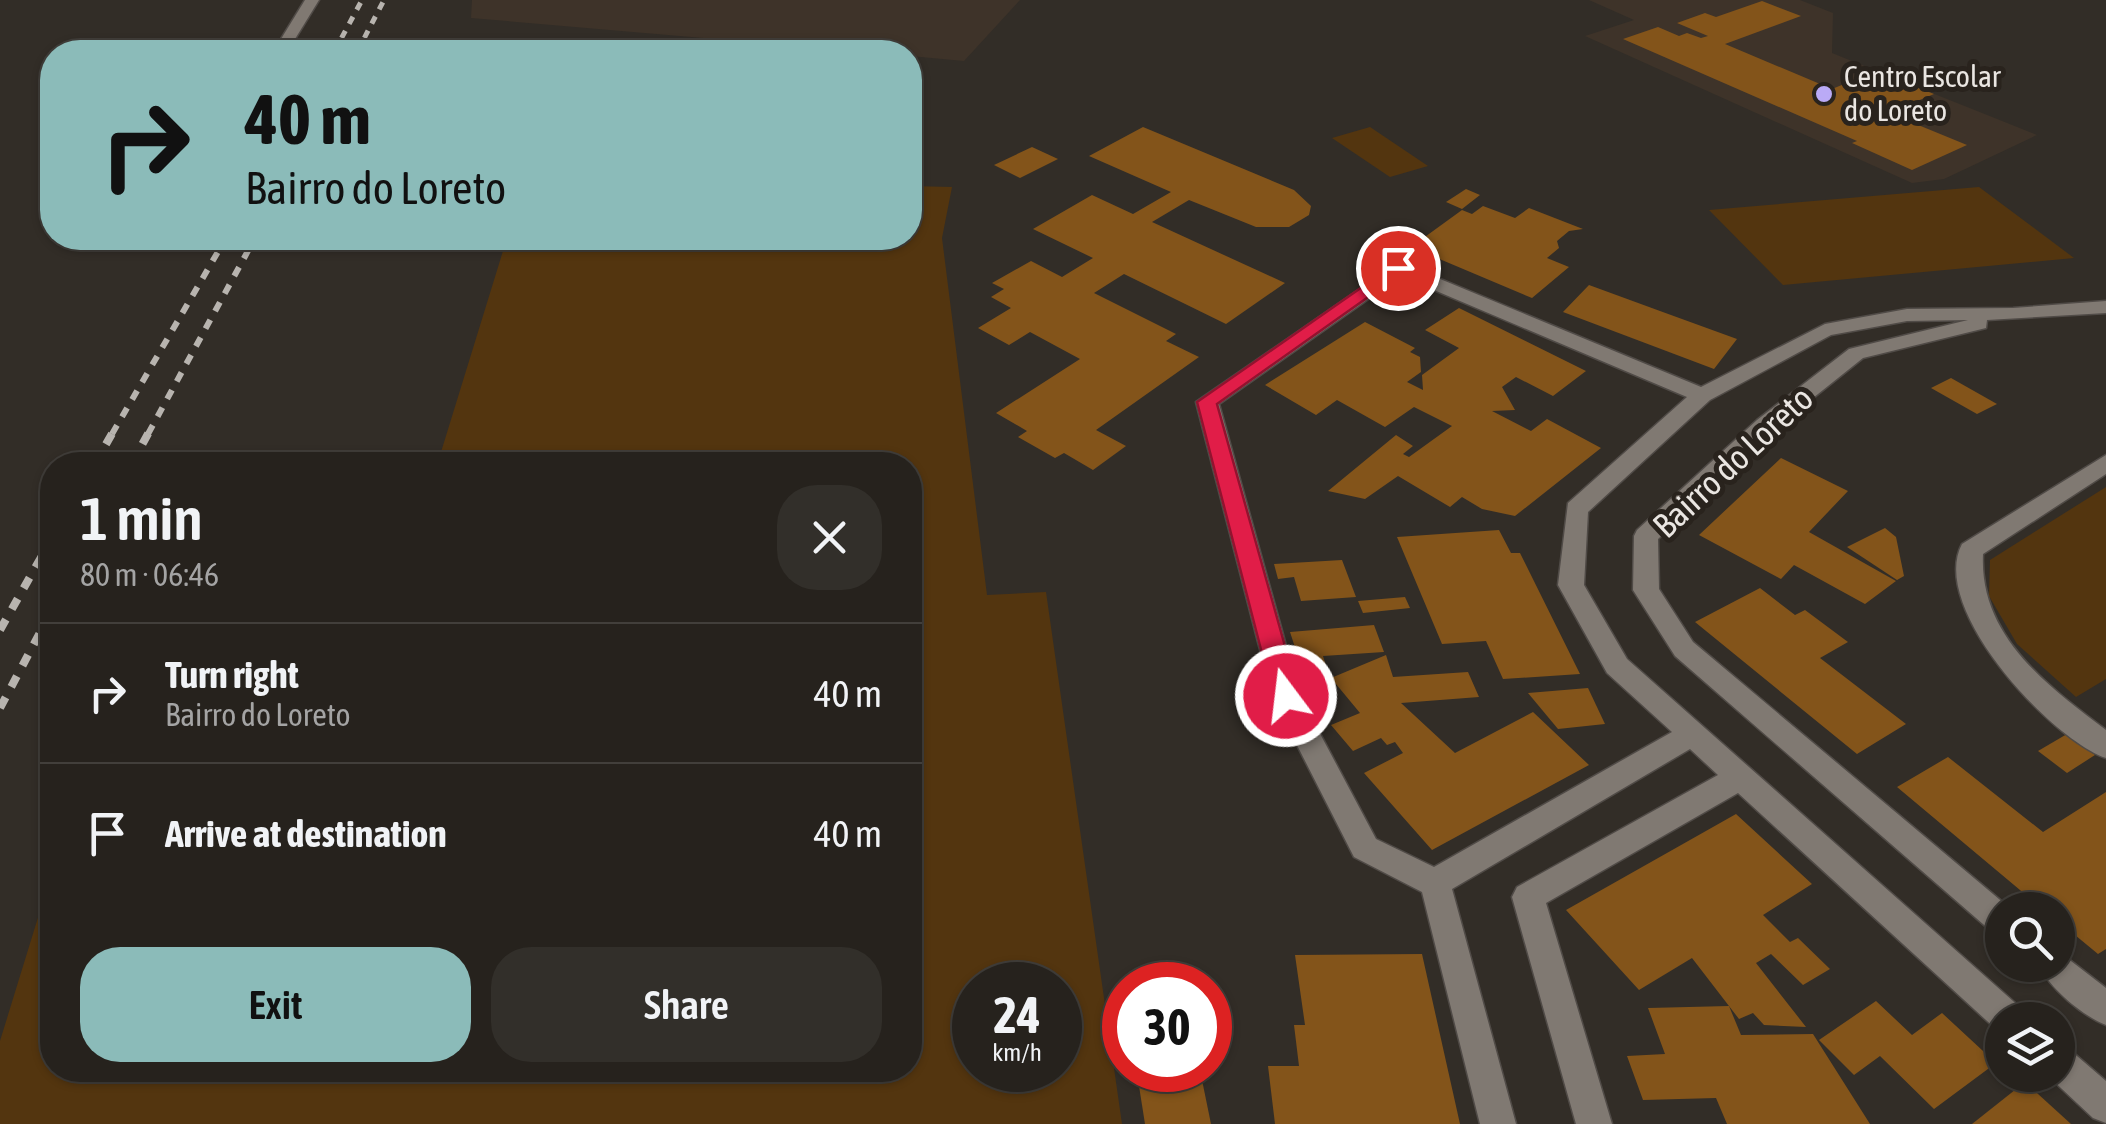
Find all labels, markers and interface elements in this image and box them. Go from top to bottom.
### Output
place label: Centro Escolar do Loreto [1844,59,2002,127]
text: 40 m [245,79,371,159]
icon: right [80,80,210,210]
marker: Centro Escolar do Loreto [1813,83,1835,105]
text: Bairro do Loreto [245,162,506,214]
pin [1356,226,1441,311]
icon: arrive [1371,241,1426,296]
street label: Bairro do Loreto [1644,377,1820,545]
text: 1 min [80,484,203,553]
button: close [777,485,882,590]
text: 80 m · 06:46 [80,556,219,593]
position arrow [1234,644,1338,748]
text: Turn right [165,653,299,696]
icon: right [80,666,135,721]
text: 40 m [814,672,882,715]
text: Bairro do Loreto [165,696,351,733]
icon: arrive [80,806,135,861]
text: Arrive at destination [165,812,447,855]
text: 40 m [814,812,882,855]
map controls [1985,892,2075,1092]
button: search [1985,892,2075,982]
button: Exit [80,947,471,1062]
button: Share [491,947,882,1062]
speed limit sign: 30 [1102,962,1232,1092]
text: 24 [993,986,1040,1044]
button: layers [1985,1002,2075,1092]
text: km/h [992,1038,1042,1066]

